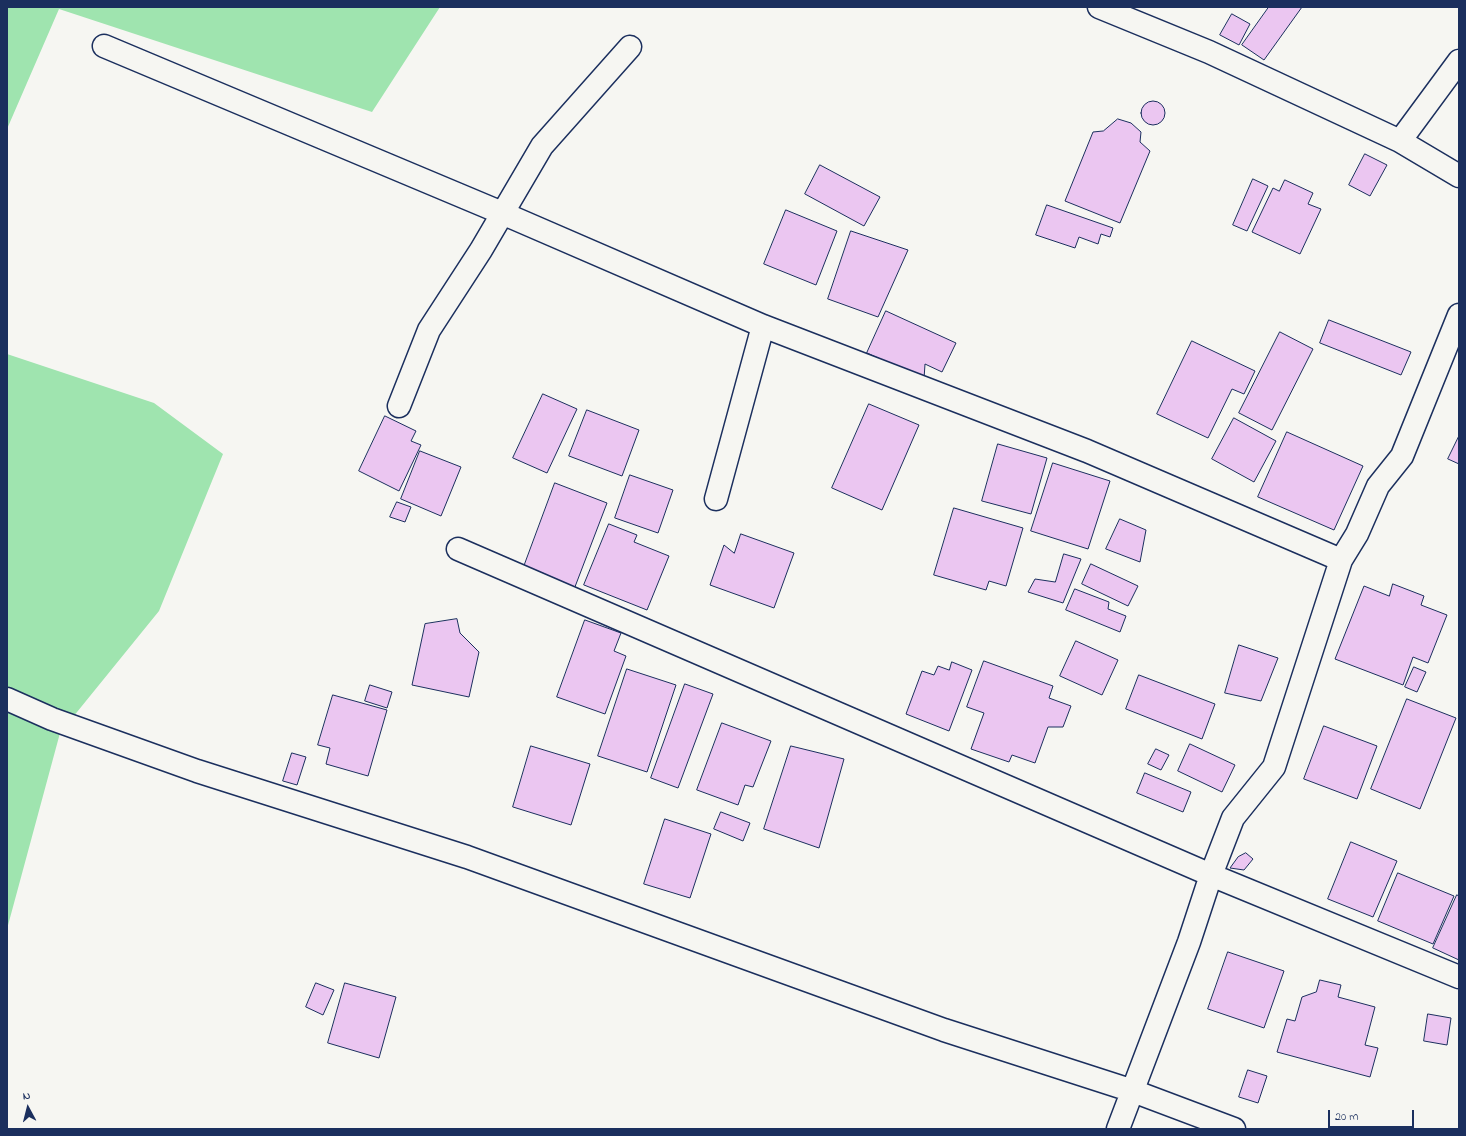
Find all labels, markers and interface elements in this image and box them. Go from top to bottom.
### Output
north arrow [8,1088,48,1128]
text: N [22,1088,31,1104]
scale bar [1330,1102,1416,1128]
text: 20 m [1335,1108,1358,1126]

